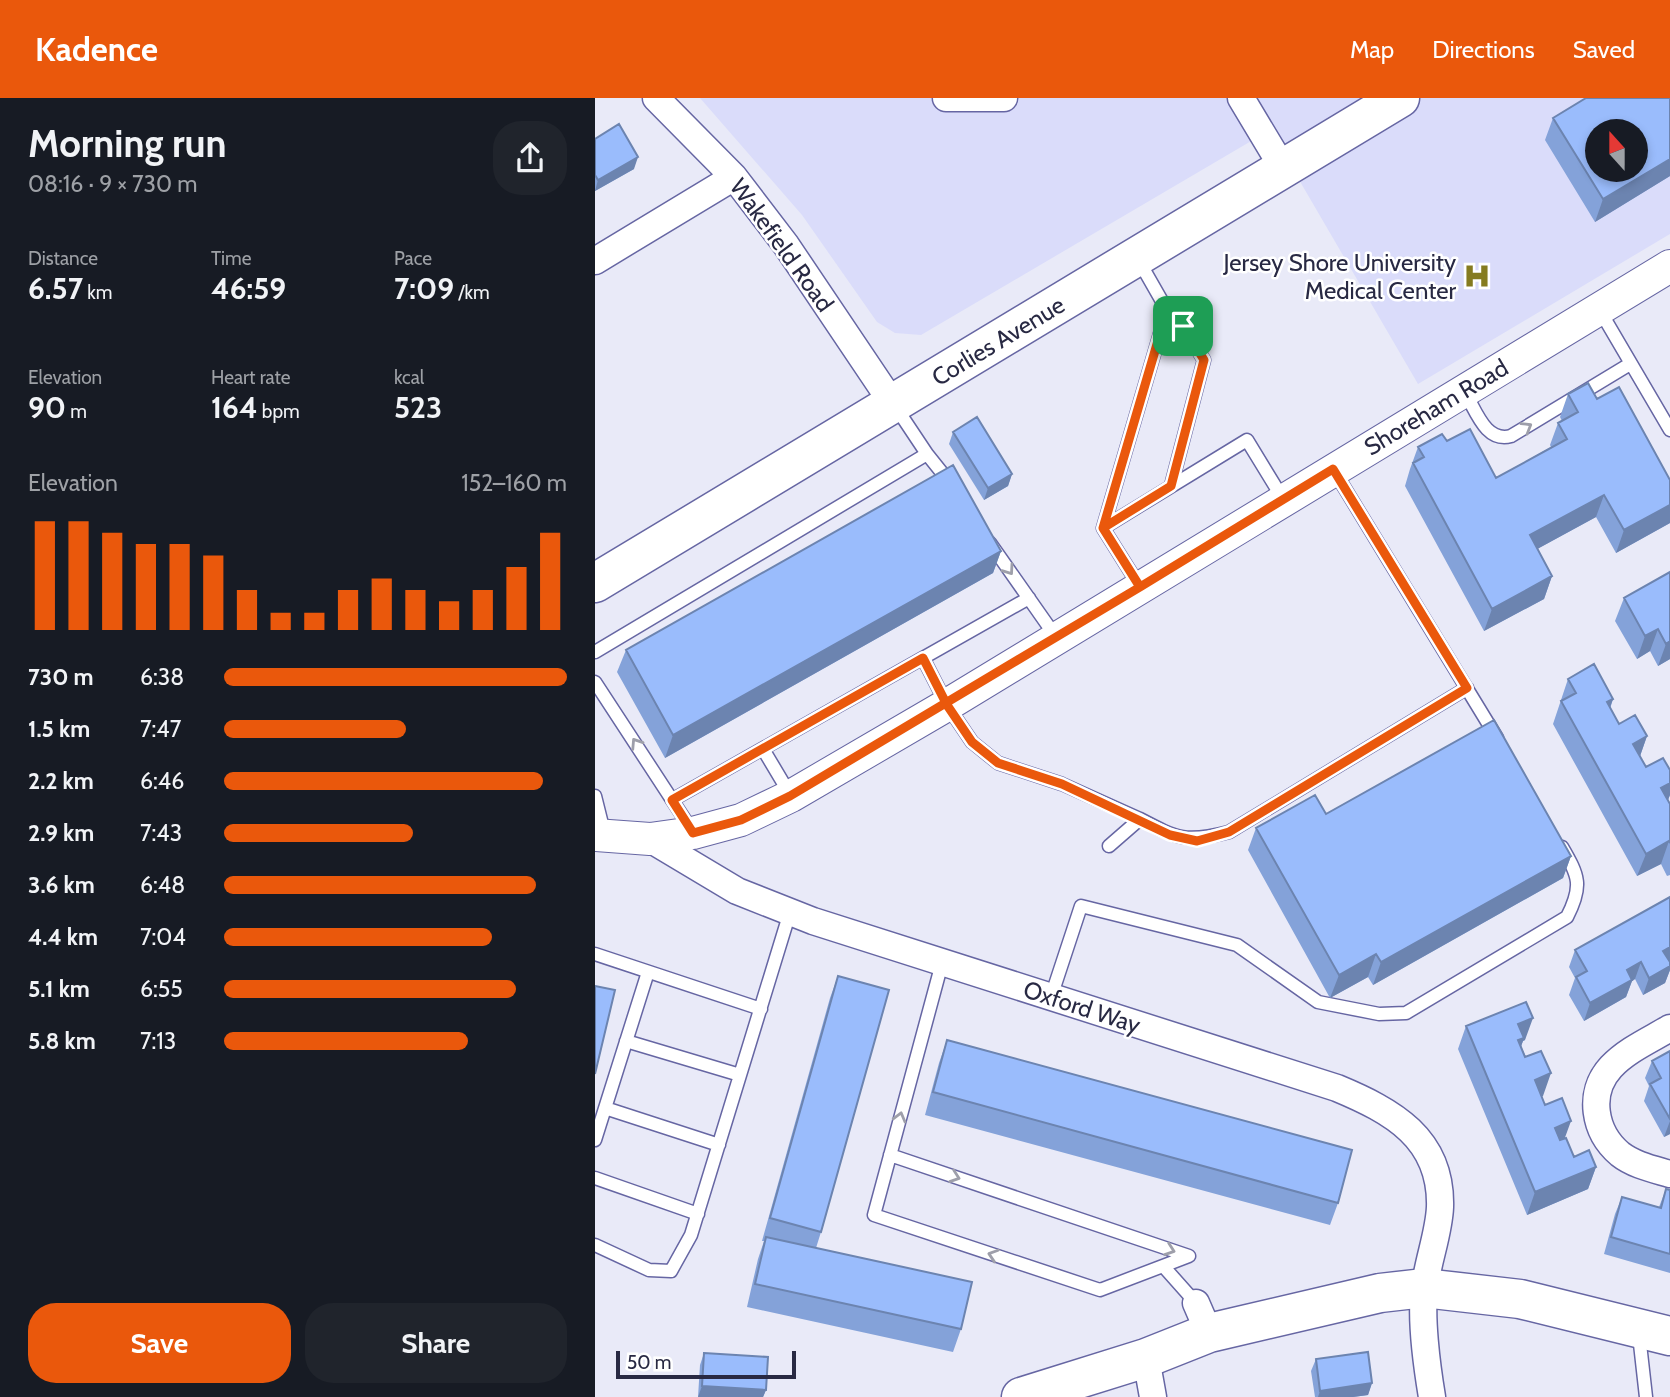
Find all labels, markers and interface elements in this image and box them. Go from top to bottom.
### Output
text: Kadence [35,29,158,69]
text: Map [1350,35,1394,64]
text: Directions [1432,35,1535,64]
text: Saved [1573,35,1635,64]
north arrow [1585,119,1649,182]
map controls [1585,119,1648,182]
text: Morning run [28,120,227,167]
button: share [493,121,567,195]
text: 08:16 · 9 × 730 m [28,170,197,198]
street label: Wakefield Road [724,173,840,317]
text: Distance [28,247,98,270]
text: Time [211,247,251,270]
text: Pace [394,247,432,270]
place label: Jersey Shore University Medical Center [1222,248,1456,305]
hospital icon: Jersey Shore University Medical Center [1462,261,1492,291]
text: 6.57 [28,270,83,307]
text: 46:59 [211,270,286,307]
text: 7:09 [394,270,454,307]
text: km [83,281,112,304]
text: /km [454,281,490,304]
street label: Corlies Avenue [926,290,1070,392]
pin [1153,296,1213,356]
icon: arrive [1164,307,1202,345]
street label: Shoreham Road [1359,353,1513,461]
text: Elevation [28,366,102,389]
text: Heart rate [211,366,291,389]
text: kcal [394,366,424,389]
text: 90 [28,389,66,426]
text: 164 [211,389,258,426]
text: 523 [394,389,442,426]
text: m [66,400,87,423]
text: bpm [258,400,300,423]
one-way arrow [1520,422,1533,435]
text: Elevation [28,469,118,497]
text: 152–160 m [461,469,567,497]
one-way arrow [1001,562,1013,575]
text: 730 m [28,663,94,691]
text: 6:38 [140,663,184,691]
text: 1.5 km [28,715,90,743]
text: 7:47 [140,715,181,743]
one-way arrow [631,738,644,751]
text: 2.2 km [28,767,94,795]
text: 6:46 [140,767,184,795]
text: 2.9 km [28,819,94,847]
text: 7:43 [140,819,182,847]
text: 3.6 km [28,871,95,899]
text: 6:48 [140,871,185,899]
text: 4.4 km [28,923,98,951]
text: 7:04 [140,923,186,951]
street label: Oxford Way [1020,974,1144,1040]
text: 5.1 km [28,975,90,1003]
text: 6:55 [140,975,183,1003]
text: 5.8 km [28,1027,96,1055]
text: 7:13 [140,1027,176,1055]
one-way arrow [892,1111,907,1123]
one-way arrow [948,1169,960,1183]
one-way arrow [1164,1242,1176,1256]
one-way arrow [988,1249,1000,1263]
button: Save [28,1303,291,1383]
button: Share [305,1303,567,1383]
scale bar [616,1348,796,1380]
text: 50 m [627,1351,671,1374]

